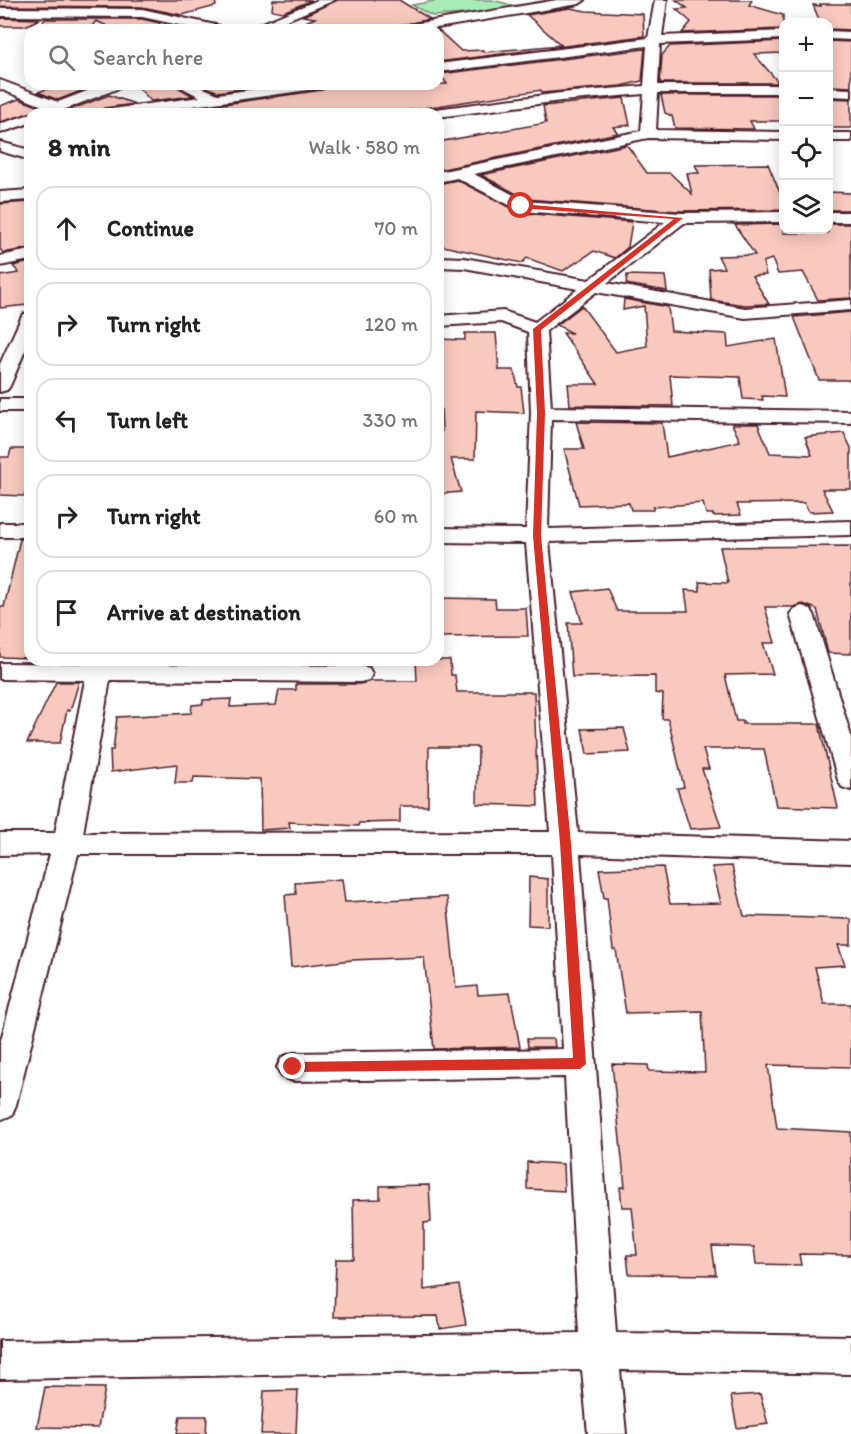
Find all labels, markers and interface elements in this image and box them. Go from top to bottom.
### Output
map controls [779,18,833,234]
button: + [779,18,833,72]
search box [24,24,444,90]
icon: search [45,41,78,74]
text: Search here [93,44,203,71]
button: − [779,72,833,126]
button: locate [779,126,833,180]
text: 8 min [48,131,110,163]
text: Walk · 580 m [308,135,420,159]
button: layers [779,180,833,234]
route start [507,192,533,218]
icon: ahead [50,212,83,245]
text: Continue [107,215,194,242]
text: 70 m [374,216,418,240]
icon: right [50,308,83,341]
text: Turn right [107,311,201,338]
text: 120 m [365,312,418,336]
icon: left [50,404,83,437]
text: Turn left [107,407,188,434]
text: 330 m [363,408,418,432]
icon: right [50,500,83,533]
text: Turn right [107,503,201,530]
text: 60 m [374,504,418,528]
icon: arrive [50,596,83,629]
text: Arrive at destination [107,599,301,626]
route end [279,1053,305,1079]

